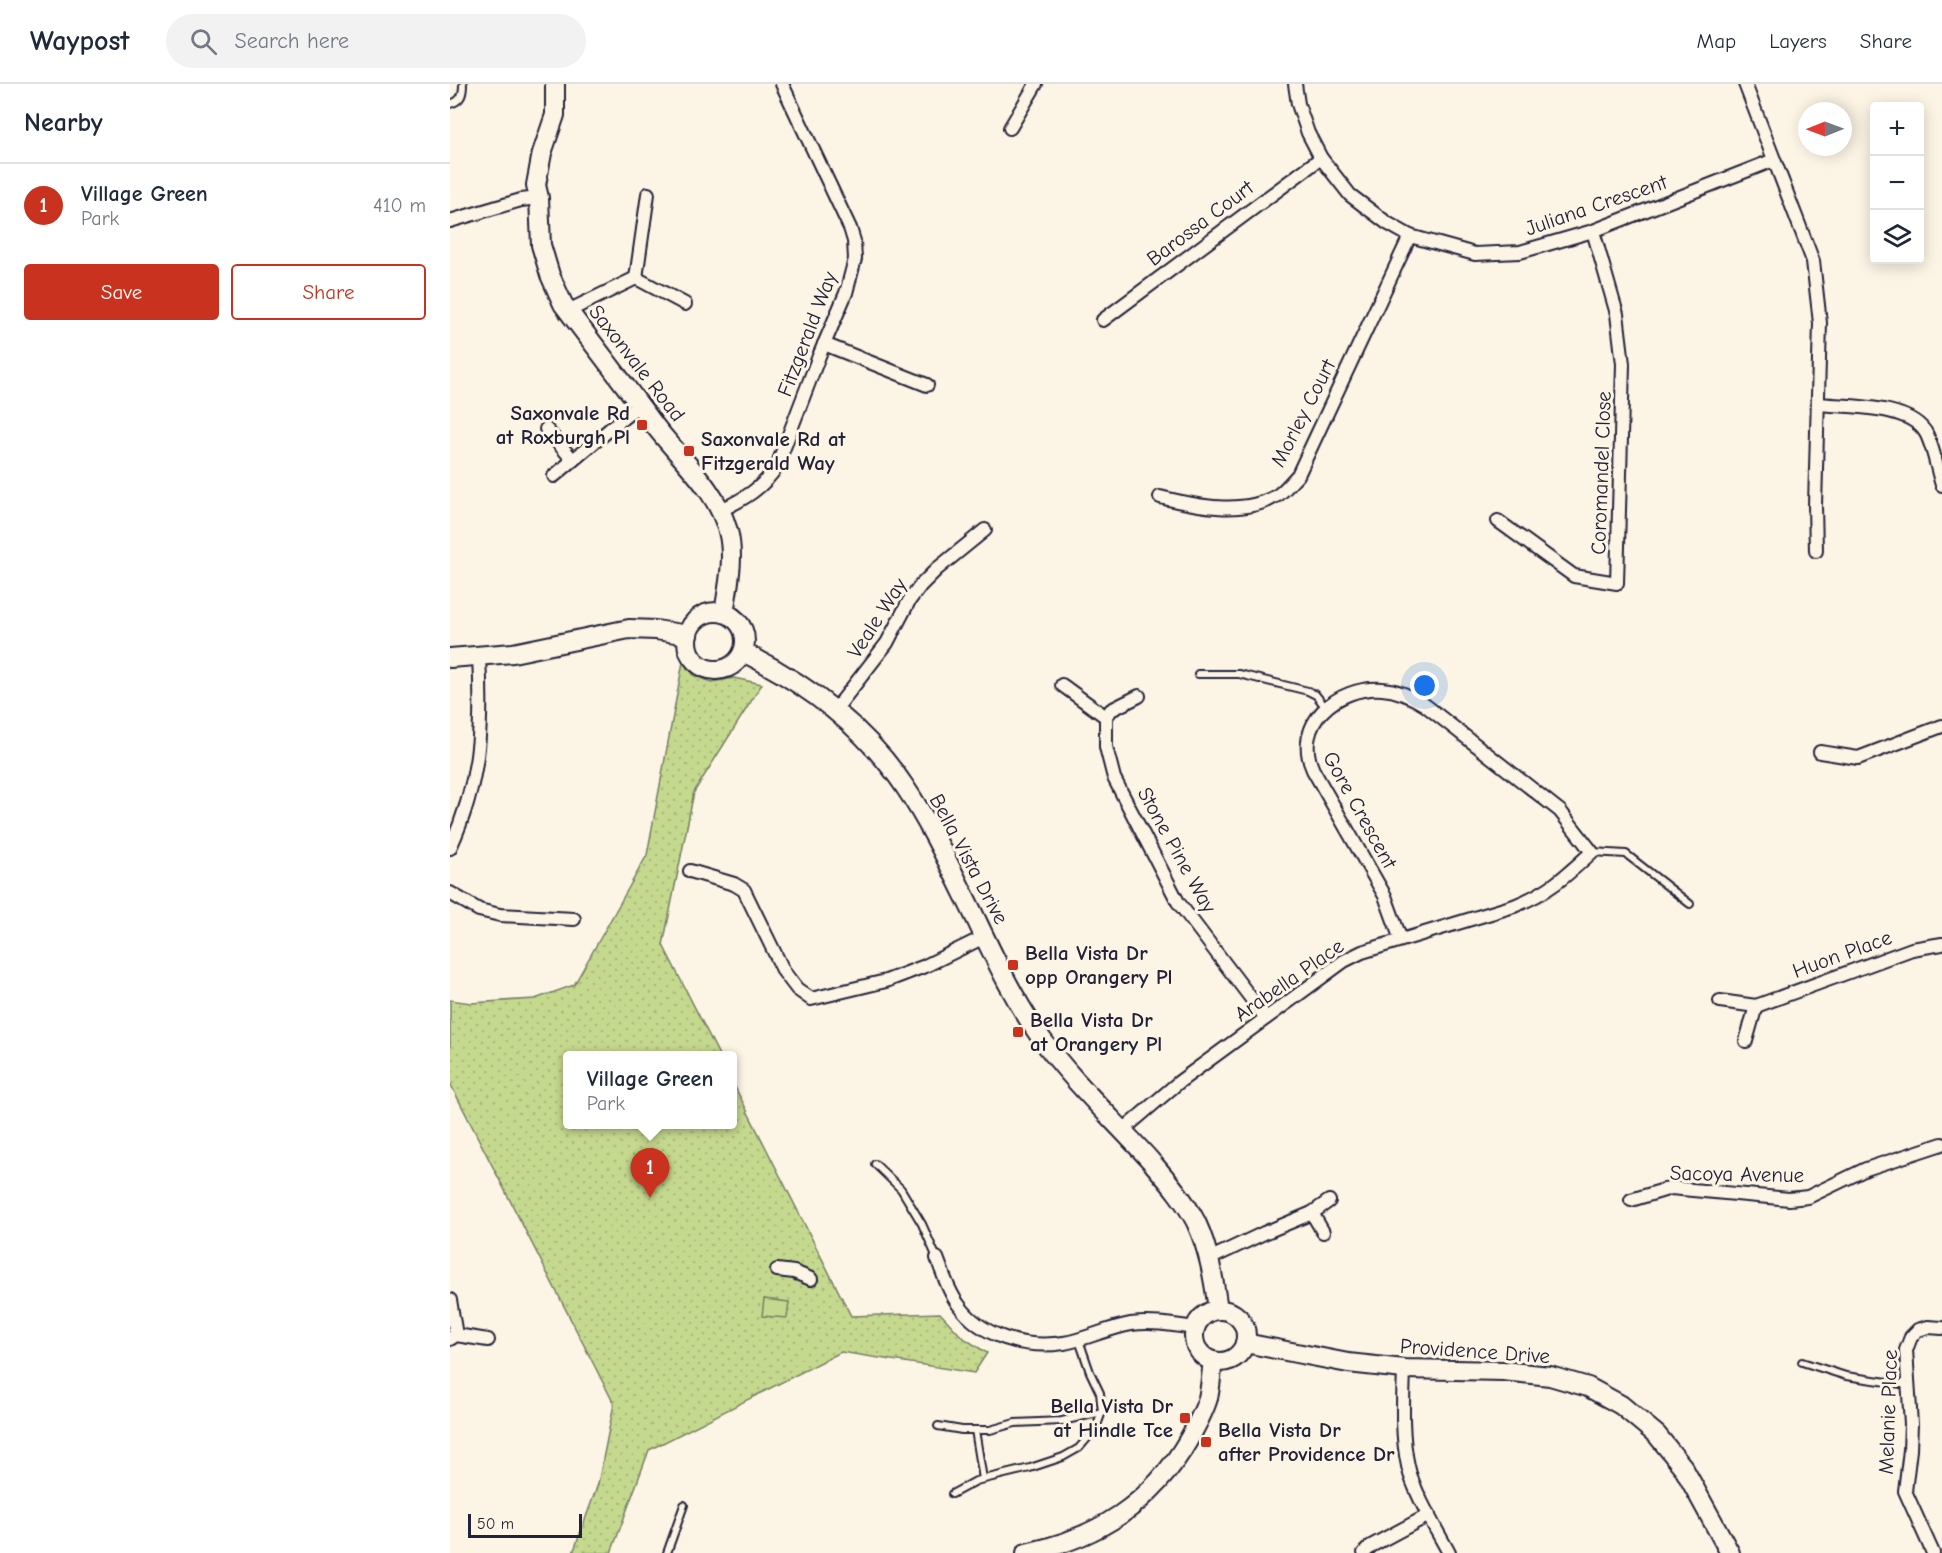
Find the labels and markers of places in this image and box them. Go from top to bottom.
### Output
place label: Saxonvale Rd at Roxburgh Pl [496,401,630,449]
marker: Saxonvale Rd at Roxburgh Pl [635,418,649,432]
place label: Saxonvale Rd at Fitzgerald Way [701,427,847,475]
marker: Saxonvale Rd at Fitzgerald Way [682,444,696,458]
place label: Bella Vista Dr opp Orangery Pl [1025,941,1172,989]
marker: Bella Vista Dr opp Orangery Pl [1006,958,1020,972]
place label: Bella Vista Dr at Orangery Pl [1030,1008,1162,1056]
marker: Bella Vista Dr at Orangery Pl [1011,1025,1025,1039]
pin: 1 [630,1148,670,1198]
place label: Bella Vista Dr at Hindle Tce [1050,1394,1174,1442]
marker: Bella Vista Dr at Hindle Tce [1178,1411,1192,1425]
place label: Bella Vista Dr after Providence Dr [1218,1418,1395,1466]
marker: Bella Vista Dr after Providence Dr [1199,1435,1213,1449]

